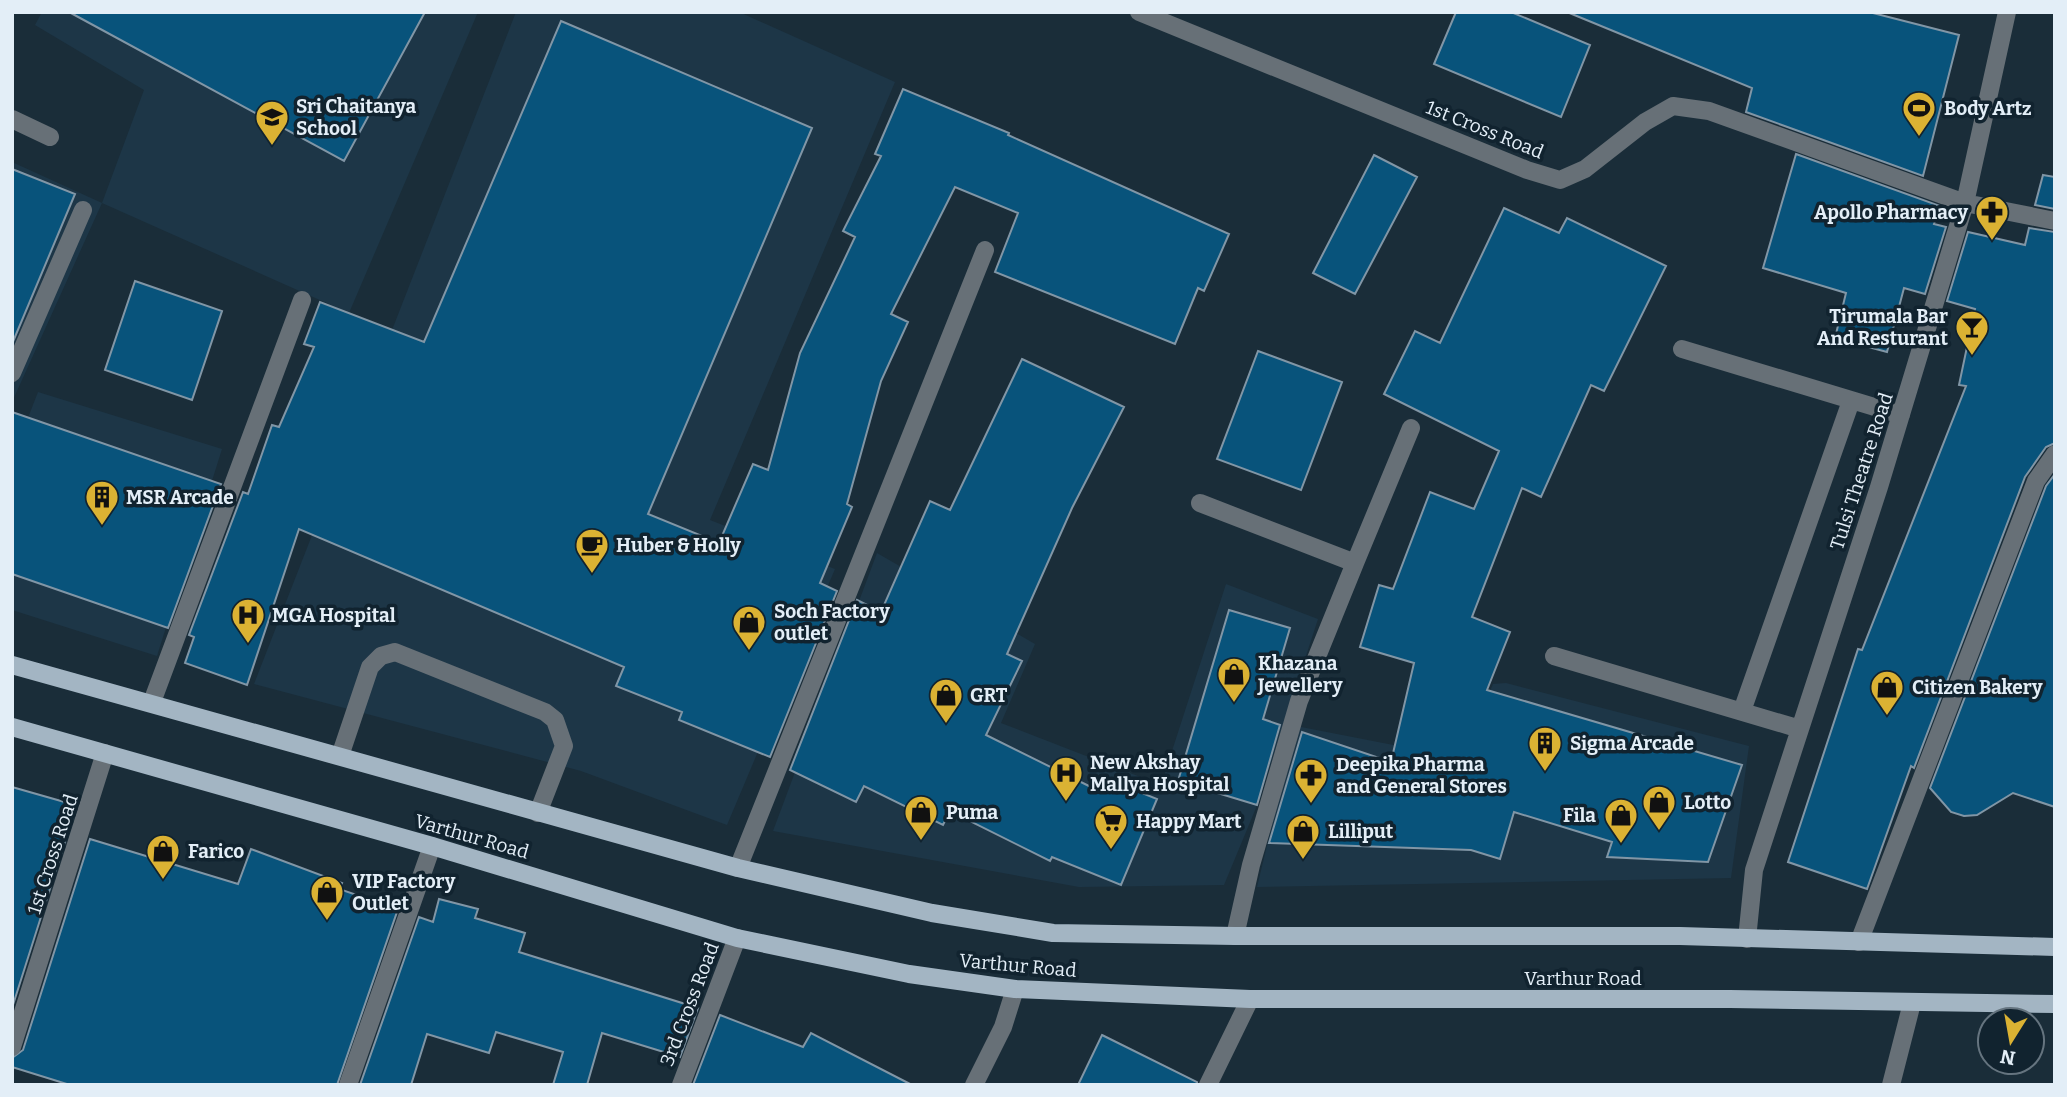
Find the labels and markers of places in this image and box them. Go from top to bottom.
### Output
sports icon: Body Artz [1900,89,1938,138]
place label: Sri Chaitanya School [296,95,416,140]
place label: Body Artz [1944,97,2032,120]
school or university icon: Sri Chaitanya School [253,98,291,147]
pharmacy icon: Apollo Pharmacy [1973,193,2011,242]
place label: Apollo Pharmacy [1814,201,1968,224]
place label: Tirumala Bar And Resturant [1817,305,1948,350]
bar icon: Tirumala Bar And Resturant [1953,308,1991,357]
building icon: MSR Arcade [83,478,121,527]
place label: MSR Arcade [126,486,234,509]
cafe icon: Huber & Holly [573,526,611,575]
place label: Huber & Holly [616,534,741,557]
hospital icon: MGA Hospital [229,596,267,645]
place label: Soch Factory outlet [774,600,890,645]
shop icon: Soch Factory outlet [730,603,768,652]
place label: MGA Hospital [272,604,396,627]
place label: Khazana Jewellery [1257,652,1343,697]
shop icon: Khazana Jewellery [1215,655,1253,704]
shop icon: Citizen Bakery [1868,668,1906,717]
shop icon: GRT [927,676,965,725]
place label: Citizen Bakery [1912,676,2043,699]
place label: GRT [970,684,1008,707]
building icon: Sigma Arcade [1526,724,1564,773]
place label: Sigma Arcade [1570,732,1694,755]
place label: New Akshay Mallya Hospital [1090,751,1229,796]
place label: Deepika Pharma and General Stores [1336,753,1507,798]
hospital icon: New Akshay Mallya Hospital [1047,754,1085,803]
pharmacy icon: Deepika Pharma and General Stores [1292,756,1330,805]
shop icon: Lotto [1640,783,1678,832]
place label: Lotto [1684,791,1731,814]
shop icon: Puma [902,793,940,842]
shop icon: Fila [1602,796,1640,845]
place label: Puma [946,801,999,824]
supermarket icon: Happy Mart [1092,802,1130,851]
place label: Fila [1563,804,1596,827]
place label: Happy Mart [1136,810,1242,833]
shop icon: Lilliput [1284,812,1322,861]
place label: Lilliput [1328,820,1394,843]
shop icon: Farico [144,832,182,881]
place label: Farico [188,840,244,863]
place label: VIP Factory Outlet [352,870,456,915]
shop icon: VIP Factory Outlet [308,873,346,922]

